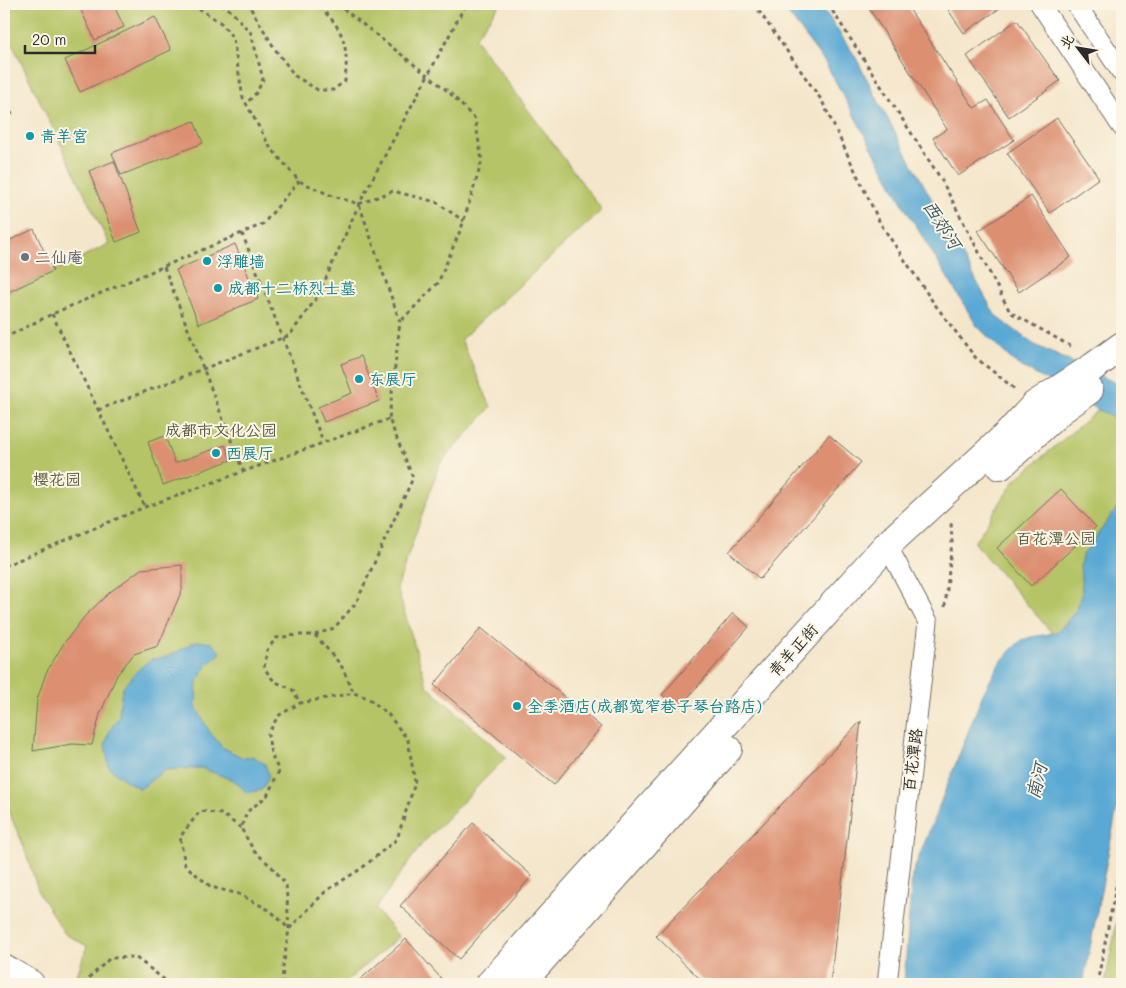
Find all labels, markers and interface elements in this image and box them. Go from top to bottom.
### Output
scale bar [25,22,95,54]
north arrow [1054,22,1104,72]
text: 20 m [32,29,66,49]
text: 北 [1055,30,1078,52]
place label: 青羊宫 [40,125,88,146]
marker: 青羊宫 [24,130,36,142]
water label: 西郊河 [918,195,969,256]
place label: 二仙庵 [35,246,83,267]
place label: 浮雕墙 [217,250,265,271]
marker: 二仙庵 [19,251,31,263]
marker: 浮雕墙 [201,255,213,267]
place label: 成都十二桥烈士墓 [228,277,356,298]
marker: 成都十二桥烈士墓 [212,282,224,294]
place label: 东展厅 [369,368,417,389]
marker: 东展厅 [353,373,365,385]
park label: 成都市文化公园 [165,419,277,440]
place label: 西展厅 [226,442,274,463]
marker: 西展厅 [210,447,222,459]
park label: 樱花园 [33,468,81,489]
park label: 百花潭公园 [1016,527,1096,548]
street label: 青羊正街 [763,619,822,680]
place label: 全季酒店(成都宽窄巷子琴台路店) [527,695,762,716]
marker: 全季酒店(成都宽窄巷子琴台路店) [511,700,523,712]
street label: 百花潭路 [897,727,926,793]
water label: 南河 [1020,757,1053,801]

